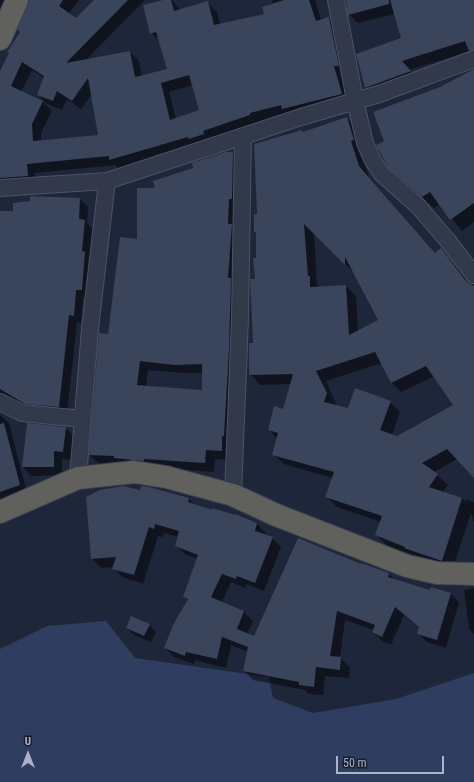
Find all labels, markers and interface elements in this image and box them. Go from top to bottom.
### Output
north arrow [8,734,48,774]
text: U [25,735,31,748]
scale bar [338,748,446,774]
text: 50 m [343,756,367,770]

